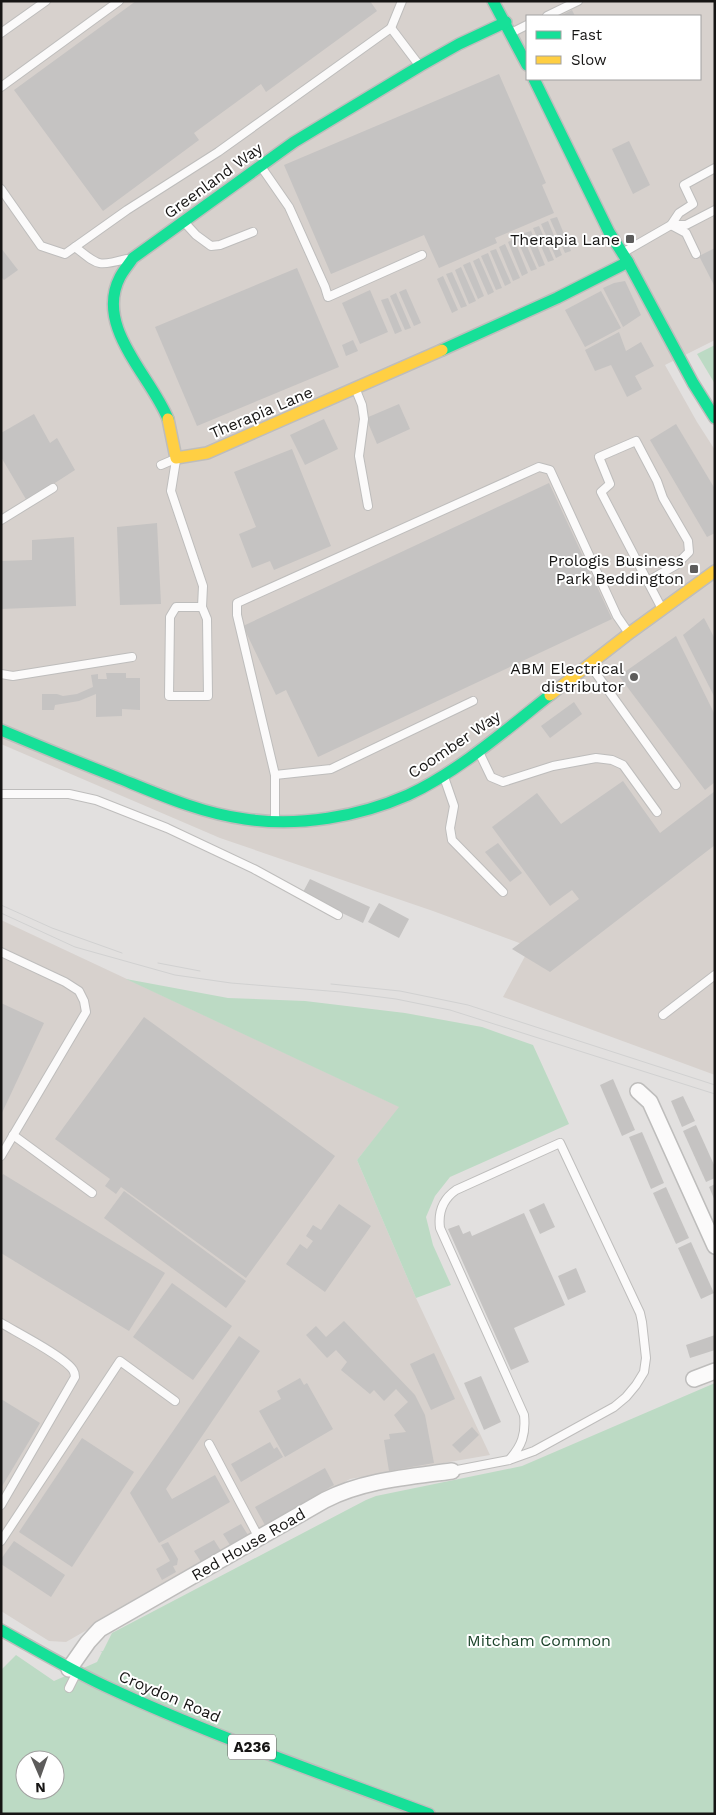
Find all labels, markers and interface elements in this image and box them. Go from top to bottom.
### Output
legend [526,15,701,80]
text: Fast [571,26,603,44]
text: Slow [571,51,607,69]
street label: Greenland Way [160,138,267,222]
place label: Therapia Lane [510,230,620,249]
marker: Therapia Lane [624,233,636,245]
street label: Therapia Lane [207,382,316,443]
place label: Prologis Business Park Beddington [548,551,684,588]
marker: Prologis Business Park Beddington [688,563,700,575]
place label: ABM Electrical distributor [510,659,624,696]
marker: ABM Electrical distributor [628,671,640,683]
street label: Coomber Way [404,706,505,782]
street label: Red House Road [188,1504,309,1585]
park label: Mitcham Common [467,1631,611,1650]
street label: Croydon Road [116,1666,224,1726]
road number: A236 [228,1734,276,1760]
north arrow [15,1750,65,1800]
text: N [35,1780,46,1796]

